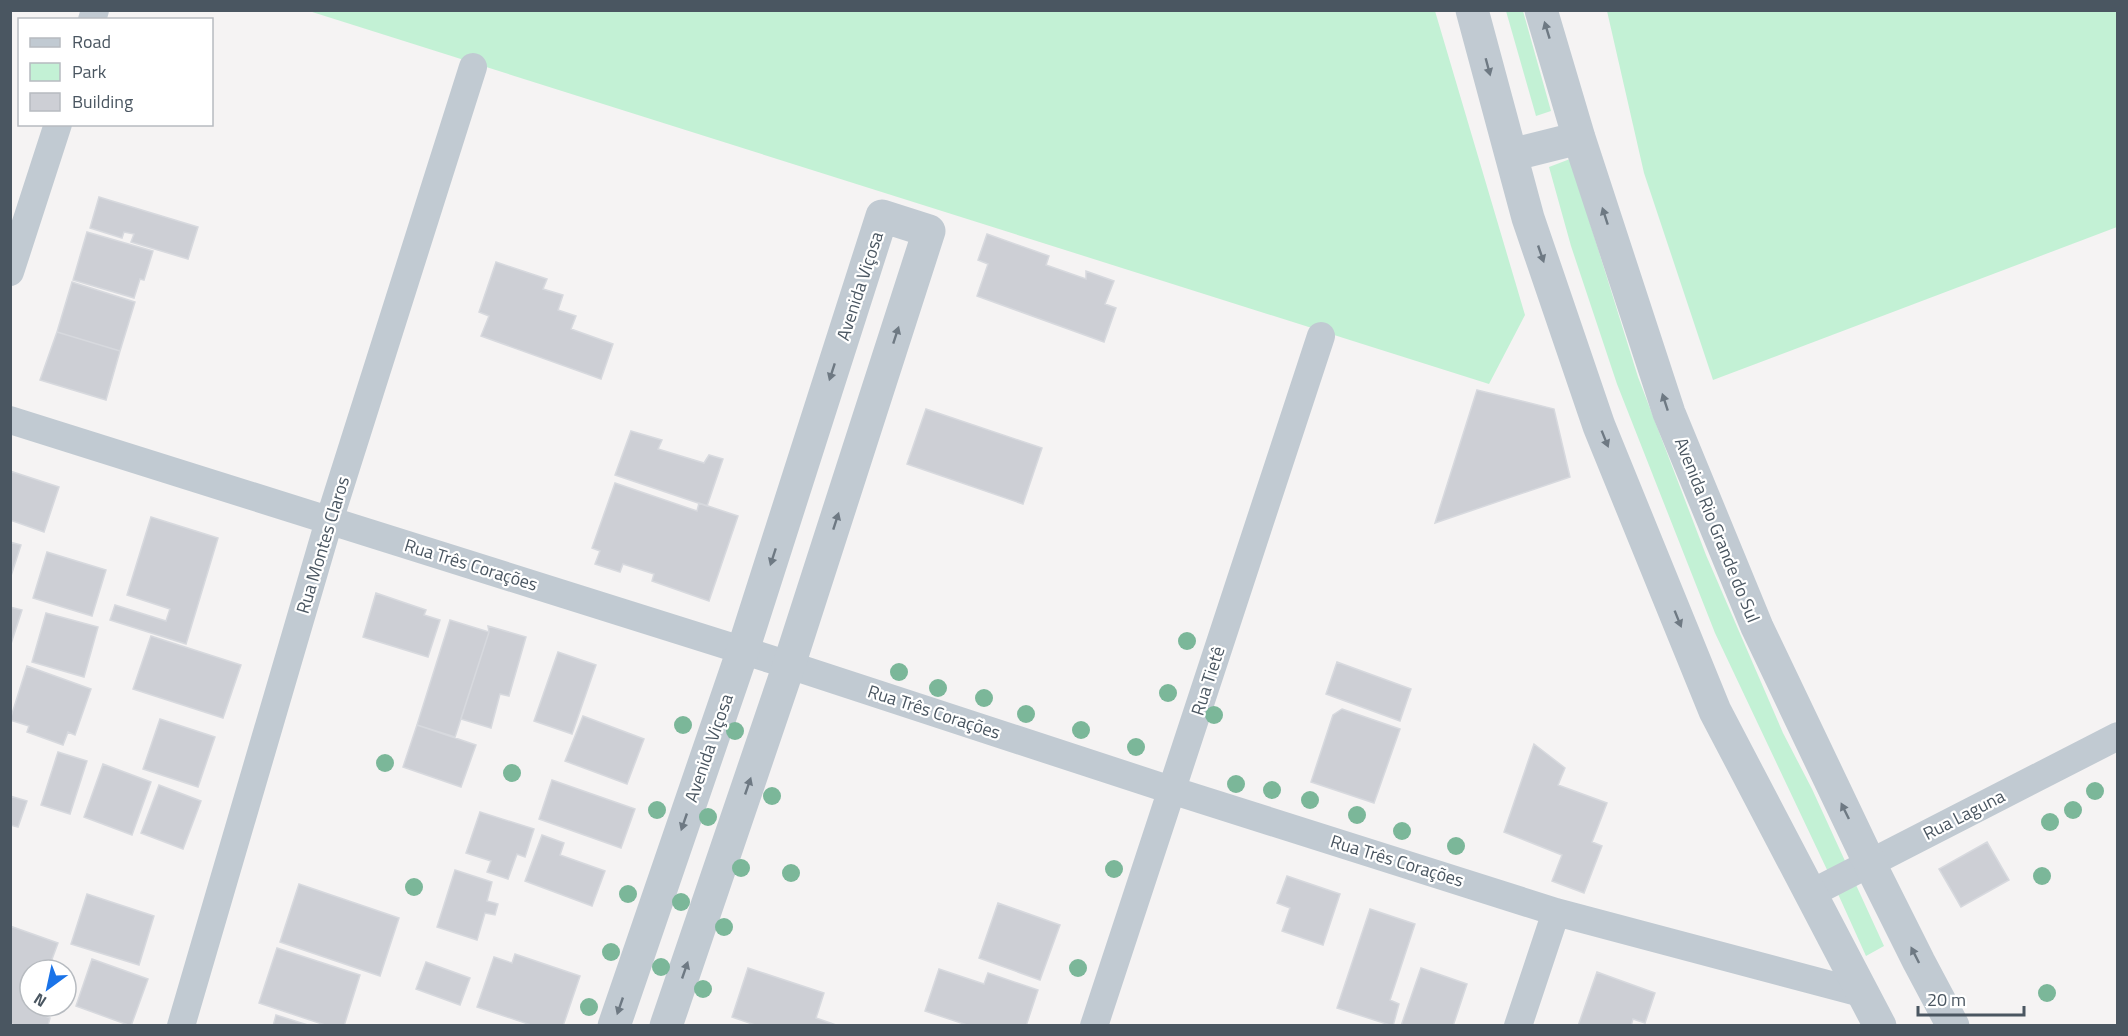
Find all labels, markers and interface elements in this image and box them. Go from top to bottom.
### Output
legend [18,18,213,126]
one-way arrow [1542,21,1551,39]
text: Road [72,28,111,55]
text: Park [72,58,107,85]
one-way arrow [1483,58,1493,76]
text: Building [72,88,133,115]
one-way arrow [1600,207,1609,225]
street label: Avenida Viçosa [829,228,890,344]
one-way arrow [1536,246,1546,264]
one-way arrow [891,326,901,344]
one-way arrow [827,363,836,381]
one-way arrow [1660,393,1669,411]
one-way arrow [1600,430,1610,448]
street label: Avenida Rio Grande do Sul [1668,433,1767,626]
street label: Rua Montes Claros [289,473,356,617]
one-way arrow [832,512,841,530]
street label: Rua Três Corações [401,531,541,598]
one-way arrow [768,548,777,566]
one-way arrow [1673,611,1683,629]
street label: Rua Tietê [1184,643,1231,719]
street label: Rua Três Corações [864,677,1004,746]
street label: Avenida Viçosa [677,690,740,806]
one-way arrow [744,776,754,794]
street label: Rua Laguna [1918,782,2009,847]
one-way arrow [1840,803,1849,820]
one-way arrow [679,813,688,831]
street label: Rua Três Corações [1327,827,1467,894]
one-way arrow [1910,947,1920,964]
north arrow [18,958,78,1018]
one-way arrow [681,961,691,979]
scale bar [1918,979,2024,1017]
text: 20 m [1927,986,1966,1013]
text: N [29,987,51,1014]
one-way arrow [615,997,625,1015]

